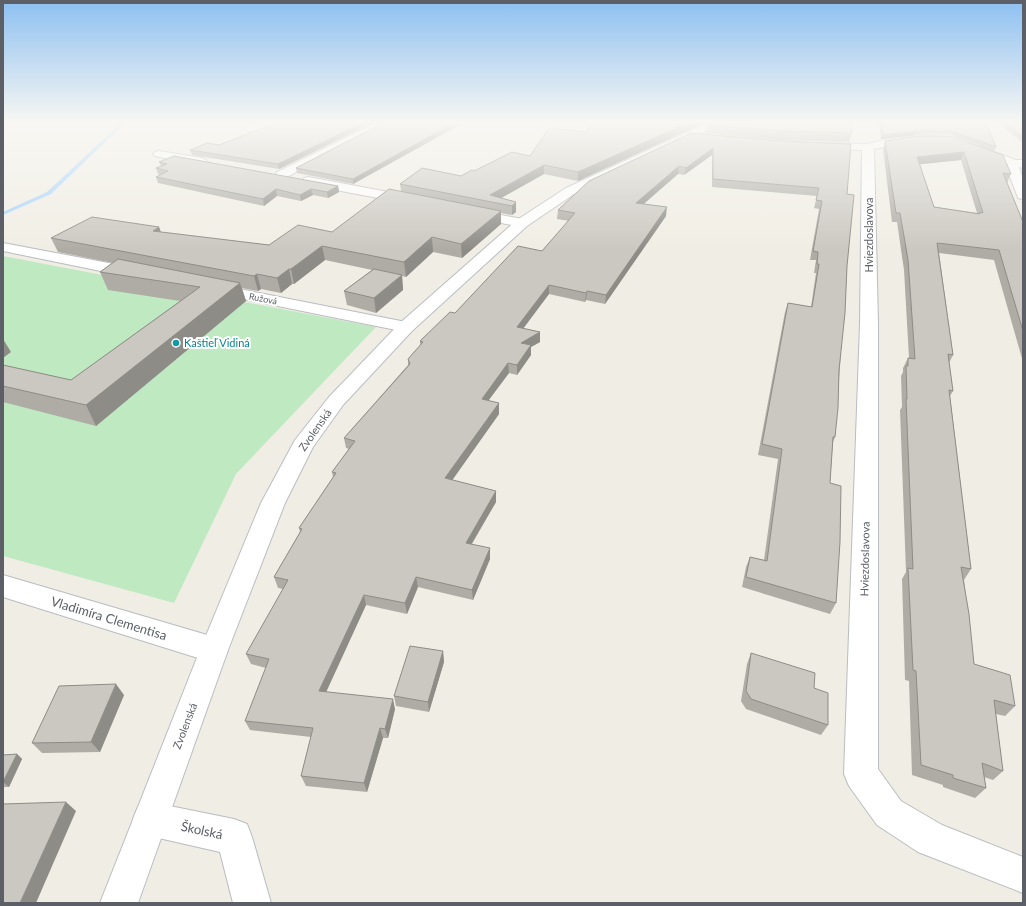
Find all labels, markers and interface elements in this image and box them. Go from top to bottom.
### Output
street label: Hviezdoslavova [862,197,875,273]
street label: Ružová [248,290,278,307]
place label: Kaštieľ Vidiná [184,336,250,349]
marker: Kaštieľ Vidiná [171,338,181,348]
street label: Zvolenská [295,406,334,453]
street label: Hviezdoslavova [857,521,872,597]
street label: Vladimíra Clementisa [49,593,169,643]
street label: Zvolenská [170,701,199,751]
street label: Školská [180,818,224,842]

